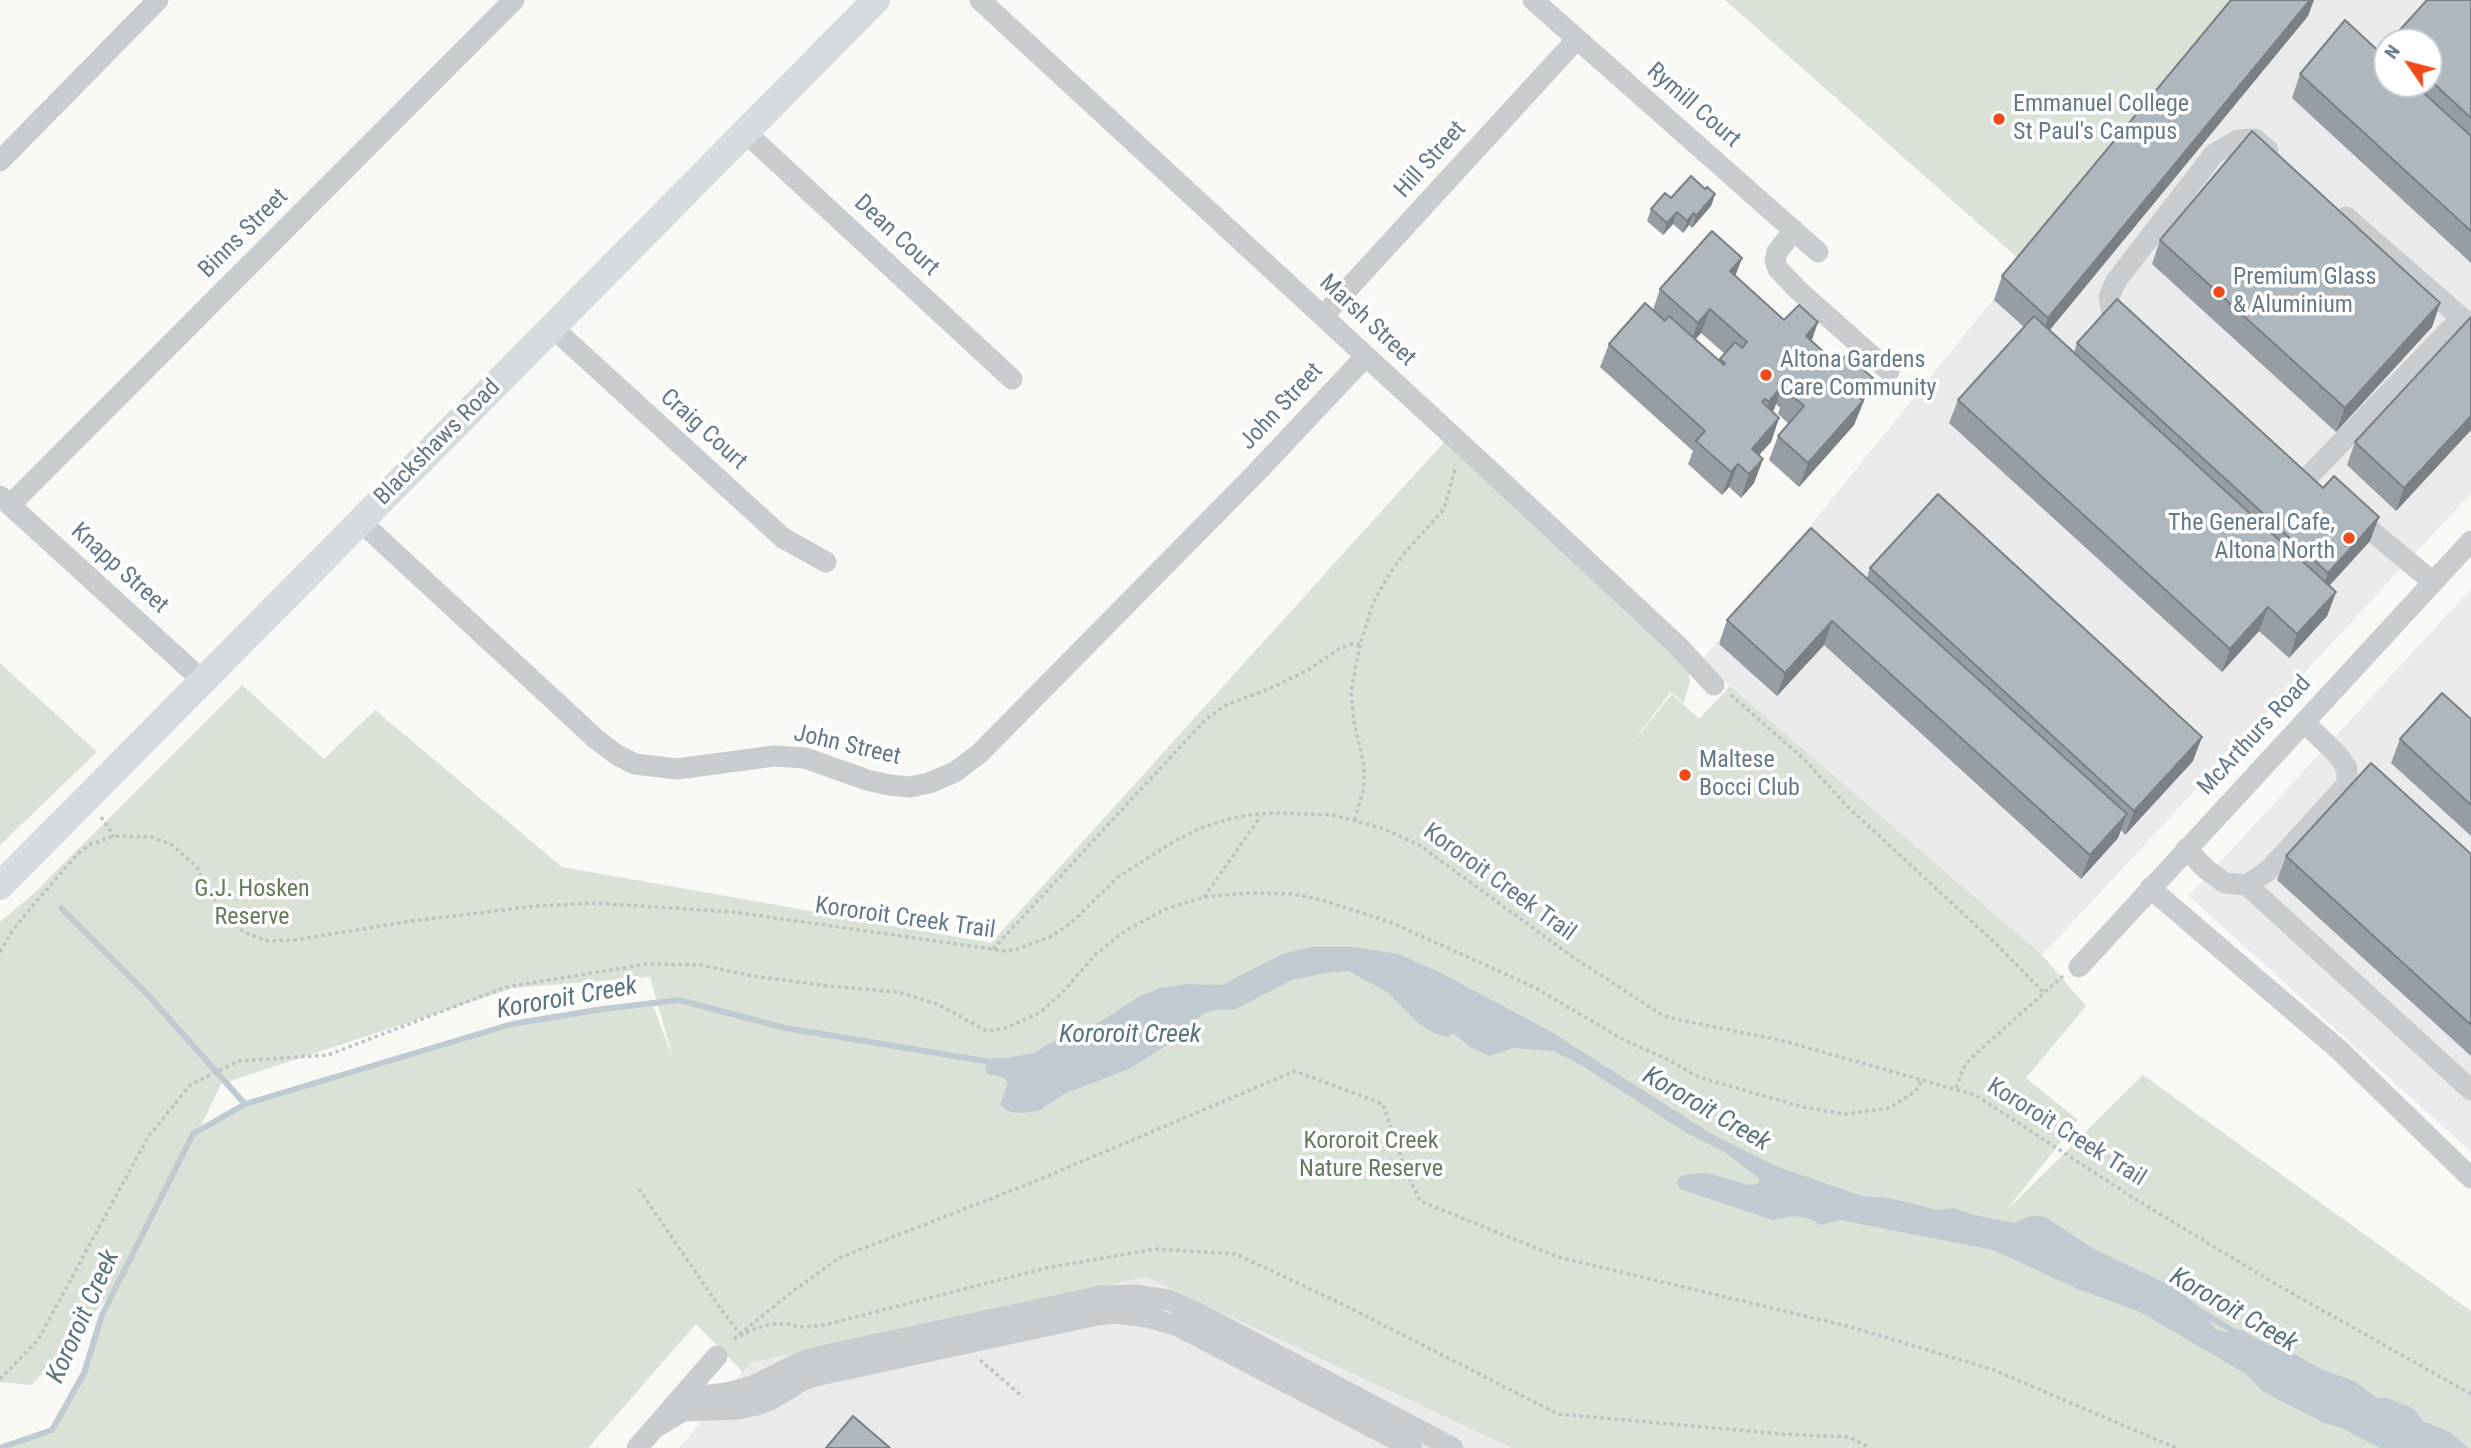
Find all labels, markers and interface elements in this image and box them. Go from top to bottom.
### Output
north arrow [2373,28,2443,98]
text: N [2379,40,2405,63]
street label: Rymill Court [1640,57,1746,155]
place label: Emmanuel College St Paul's Campus [2013,91,2189,147]
marker: Emmanuel College St Paul's Campus [1991,111,2007,127]
street label: Hill Street [1389,116,1473,204]
street label: Binns Street [193,183,295,285]
street label: Dean Court [847,189,945,283]
place label: Premium Glass & Aluminium [2233,264,2376,320]
street label: Marsh Street [1313,269,1421,373]
marker: Premium Glass & Aluminium [2211,284,2227,300]
place label: Altona Gardens Care Community [1780,347,1937,403]
street label: John Street [1234,357,1330,457]
marker: Altona Gardens Care Community [1758,367,1774,383]
street label: Blackshaws Road [369,374,507,512]
street label: Craig Court [654,383,752,477]
place label: The General Cafe, Altona North [2168,510,2335,566]
street label: Knapp Street [64,518,174,620]
marker: The General Cafe, Altona North [2341,530,2357,546]
street label: McArthurs Road [2192,670,2318,802]
street label: John Street [791,720,903,772]
place label: Maltese Bocci Club [1699,747,1800,803]
marker: Maltese Bocci Club [1677,767,1693,783]
street label: Kororoit Creek Trail [1417,818,1581,948]
park label: G.J. Hosken Reserve [194,876,310,932]
street label: Kororoit Creek Trail [813,892,997,946]
water label: Kororoit Creek [494,971,640,1027]
water label: Kororoit Creek [1059,1019,1201,1051]
water label: Kororoit Creek [1637,1061,1775,1159]
street label: Kororoit Creek Trail [1981,1073,2151,1193]
park label: Kororoit Creek Nature Reserve [1299,1128,1443,1184]
water label: Kororoit Creek [41,1246,127,1388]
water label: Kororoit Creek [2164,1262,2302,1360]

